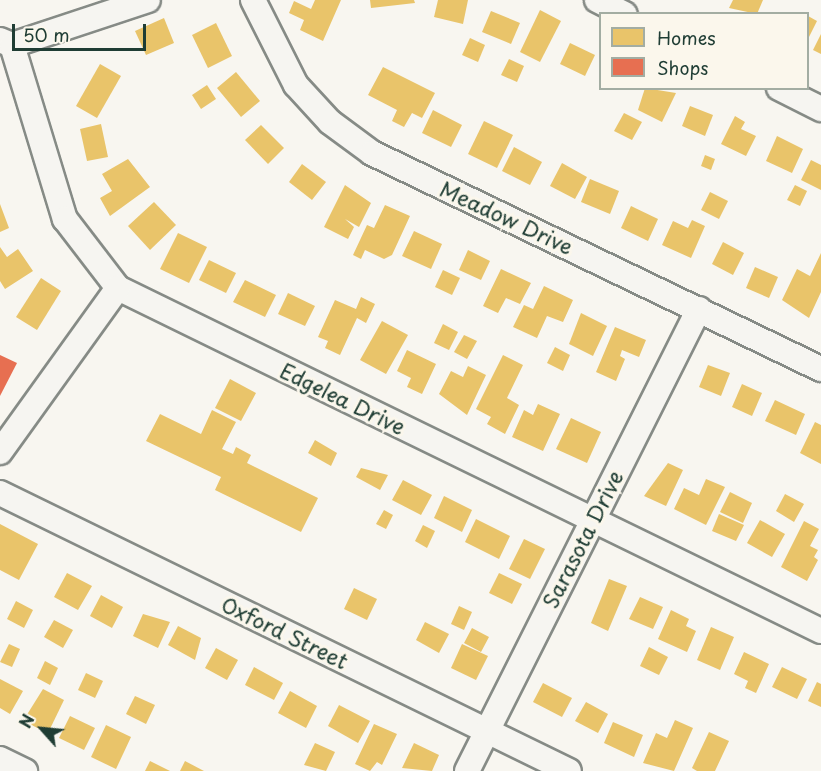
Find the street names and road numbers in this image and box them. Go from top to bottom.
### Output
street label: Meadow Drive [436,175,578,259]
street label: Edgelea Drive [276,357,410,439]
street label: Sarasota Drive [536,466,628,612]
street label: Oxford Street [218,590,352,674]

